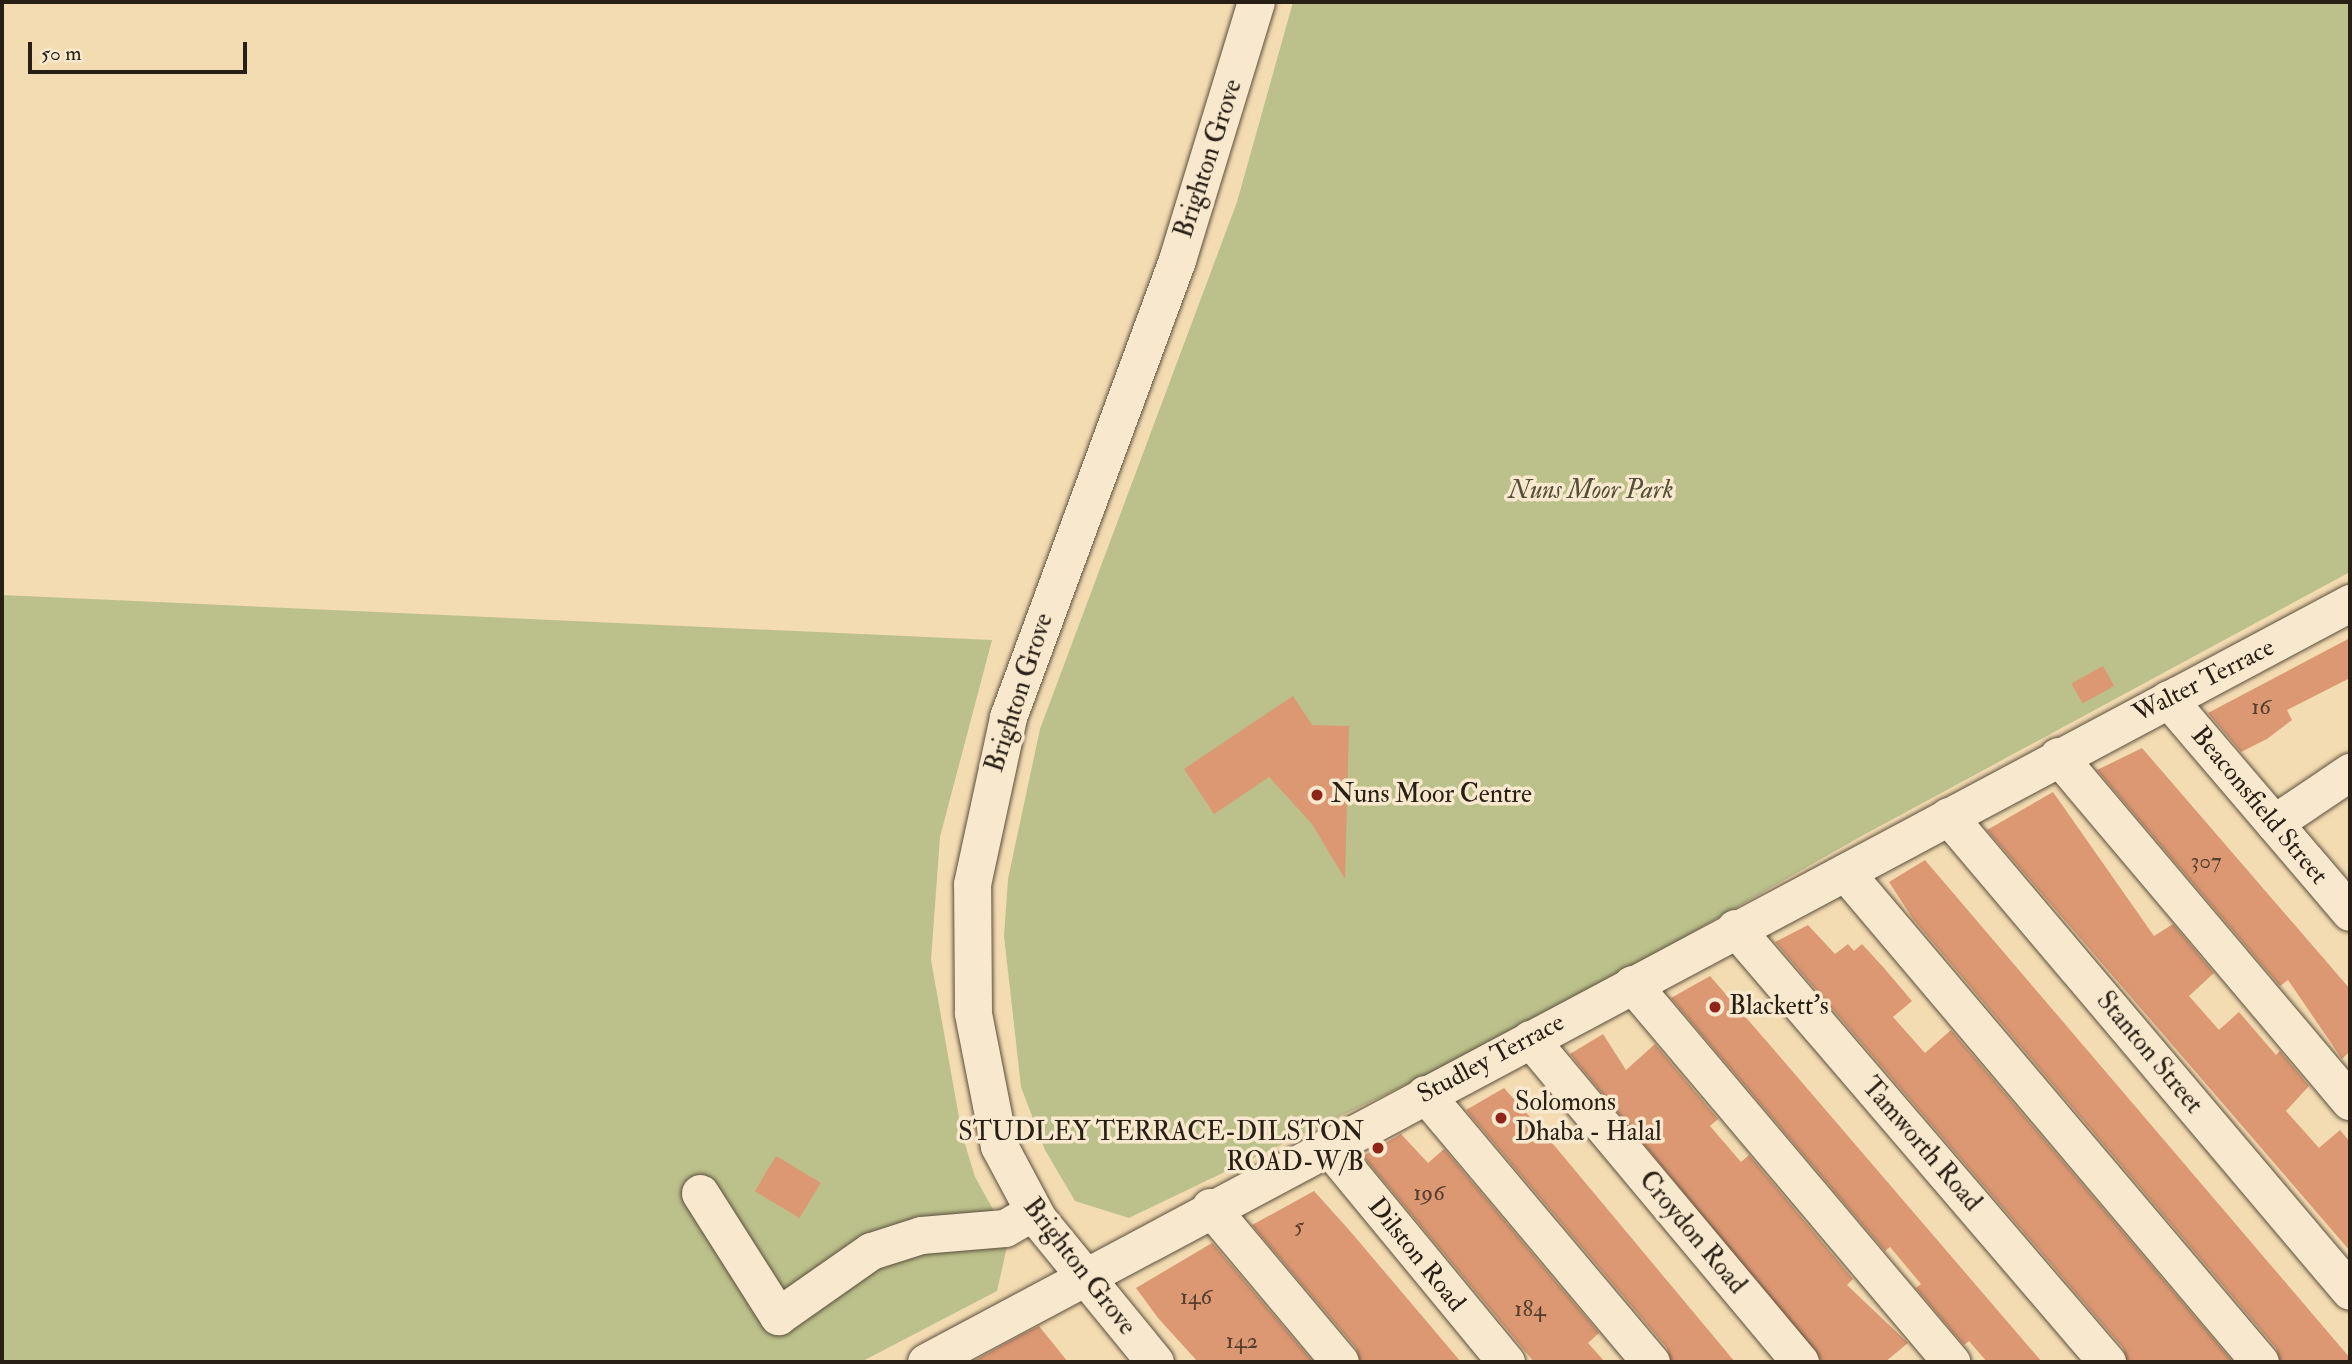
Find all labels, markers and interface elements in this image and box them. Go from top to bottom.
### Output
scale bar [32,28,250,72]
text: 50 m [41,40,82,67]
street label: Brighton Grove [1169,76,1249,242]
park label: Nuns Moor Park [1509,475,1673,507]
street label: Brighton Grove [980,610,1060,776]
street label: Walter Terrace [2128,632,2280,730]
house number: 16 [2251,693,2271,721]
street label: Beaconsfield Street [2184,721,2334,891]
place label: Nuns Moor Centre [1331,779,1532,811]
marker: Nuns Moor Centre [1309,787,1325,803]
house number: 307 [2190,847,2222,875]
street label: Stanton Street [2089,986,2209,1120]
place label: Blackett's [1729,991,1829,1023]
marker: Blackett's [1707,999,1723,1015]
street label: Studley Terrace [1412,1007,1570,1111]
street label: Tamworth Road [1854,1072,1988,1218]
place label: Solomons Dhaba - Halal [1515,1087,1662,1148]
marker: Solomons Dhaba - Halal [1493,1110,1509,1126]
place label: STUDLEY TERRACE-DILSTON ROAD-W/B [958,1117,1364,1178]
marker: STUDLEY TERRACE-DILSTON ROAD-W/B [1370,1140,1386,1156]
street label: Croydon Road [1632,1165,1752,1301]
house number: 196 [1413,1179,1445,1207]
street label: Brighton Grove [1016,1192,1142,1342]
street label: Dilston Road [1361,1192,1471,1318]
house number: 5 [1294,1212,1304,1240]
house number: 146 [1180,1283,1212,1311]
house number: 184 [1514,1295,1546,1323]
house number: 142 [1226,1327,1258,1355]

